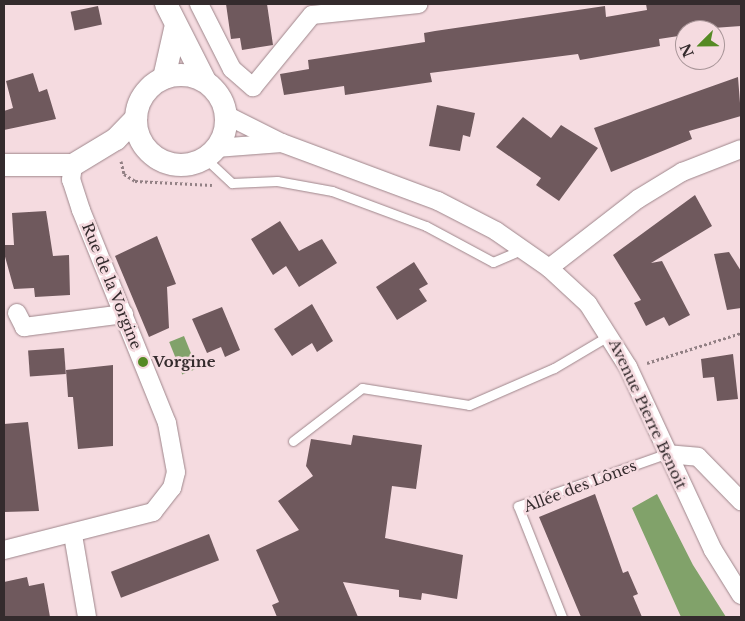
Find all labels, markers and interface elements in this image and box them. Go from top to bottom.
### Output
north arrow [675,20,725,70]
text: N [676,41,698,60]
street label: Rue de la Vorgine [78,220,146,352]
street label: Avenue Pierre Benoit [605,336,691,492]
place label: Vorgine [153,353,215,371]
marker: Vorgine [137,356,149,368]
street label: Allée des Lônes [521,456,639,516]

